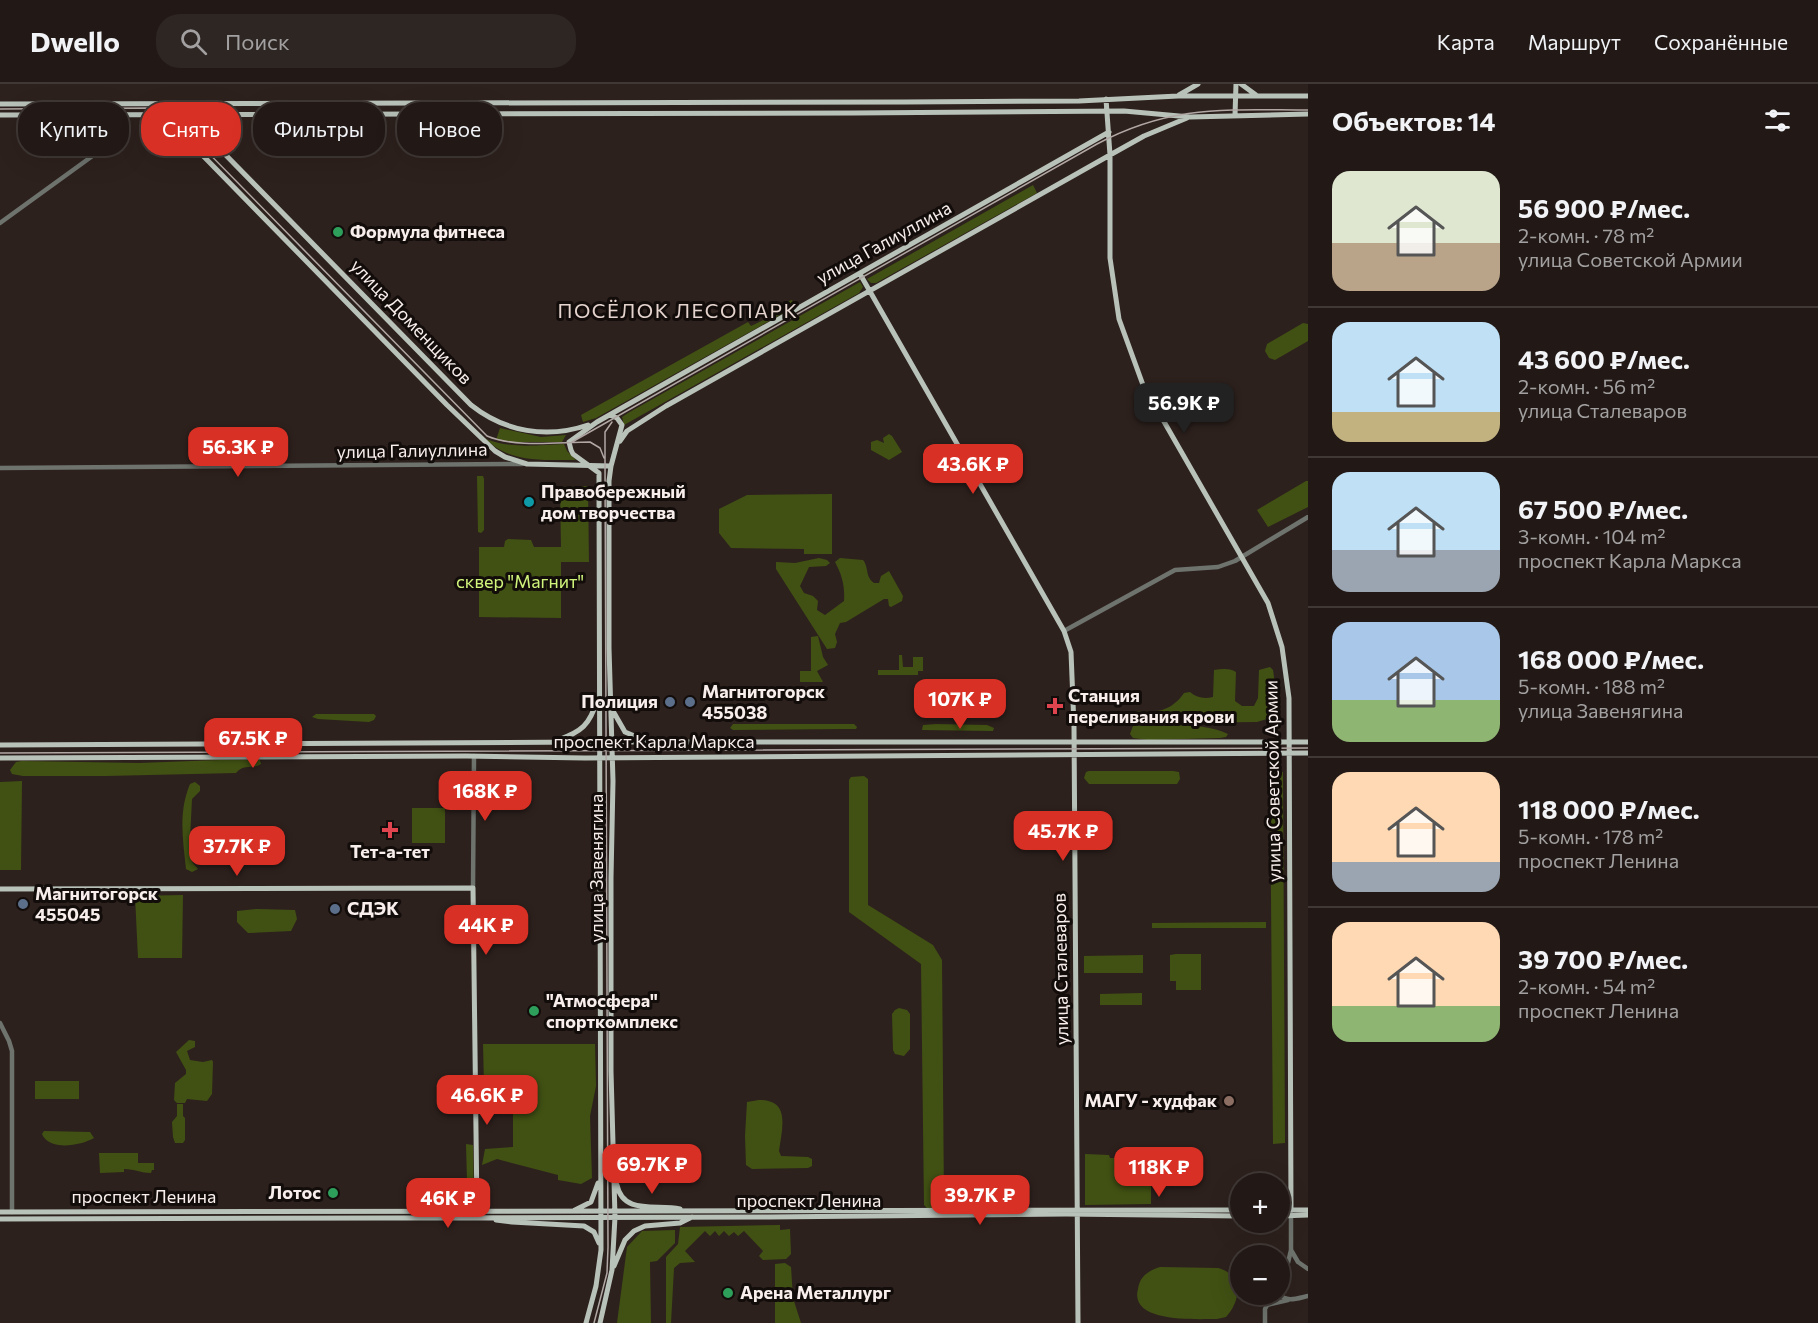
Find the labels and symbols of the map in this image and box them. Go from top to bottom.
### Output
street label: улица Галиуллина [812,196,955,288]
place label: Формула фитнеса [350,220,505,242]
marker: Формула фитнеса [331,225,345,239]
street label: улица Доменщиков [346,254,477,388]
district label: ПОСЁЛОК ЛЕСОПАРК [557,298,799,322]
pin: 56.9K ₽ [1129,383,1239,434]
pin: 56.3K ₽ [183,427,293,478]
street label: улица Галиуллина [336,438,488,462]
pin: 43.6K ₽ [918,444,1028,495]
place label: Правобережный дом творчества [541,480,686,523]
marker: Правобережный дом творчества [522,495,536,509]
park label: сквер "Магнит" [456,570,584,592]
pin: 107K ₽ [911,679,1009,730]
place label: Магнитогорск 455038 [702,680,826,723]
street label: улица Советской Армии [1259,680,1285,882]
place label: Станция переливания крови [1068,684,1235,727]
place label: Полиция [581,690,658,712]
marker: Полиция [663,695,677,709]
marker: Магнитогорск 455038 [683,695,697,709]
marker: Станция переливания крови [1046,697,1064,715]
pin: 67.5K ₽ [198,718,308,769]
street label: проспект Карла Маркса [553,730,755,752]
pin: 168K ₽ [436,771,534,822]
street label: улица Завенягина [585,794,607,942]
pin: 45.7K ₽ [1008,811,1118,862]
marker: Тет-а-тет [381,821,399,839]
pin: 37.7K ₽ [182,826,292,877]
place label: Тет-а-тет [350,840,430,862]
place label: Магнитогорск 455045 [35,882,159,925]
street label: улица Сталеваров [1048,893,1072,1045]
marker: Магнитогорск 455045 [16,897,30,911]
place label: СДЭК [347,897,399,919]
marker: СДЭК [328,902,342,916]
pin: 44K ₽ [444,905,528,956]
place label: "Атмосфера" спорткомплекс [546,989,678,1032]
marker: "Атмосфера" спорткомплекс [527,1004,541,1018]
pin: 46.6K ₽ [432,1075,542,1126]
place label: МАГУ - худфак [1085,1089,1218,1111]
marker: МАГУ - худфак [1222,1094,1236,1108]
pin: 69.7K ₽ [597,1144,707,1195]
pin: 118K ₽ [1110,1147,1208,1198]
pin: 39.7K ₽ [925,1175,1035,1226]
pin: 46K ₽ [406,1178,490,1229]
place label: Лотос [269,1181,321,1203]
street label: проспект Ленина [72,1185,216,1207]
marker: Лотос [326,1186,340,1200]
street label: проспект Ленина [737,1189,881,1211]
place label: Арена Металлург [740,1281,891,1303]
marker: Арена Металлург [721,1286,735,1300]

